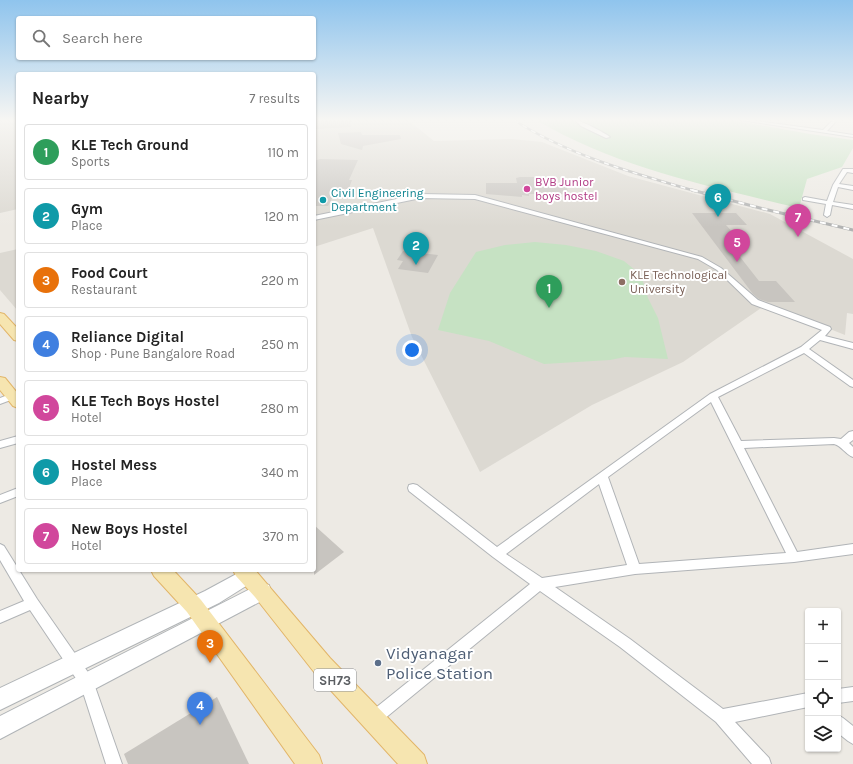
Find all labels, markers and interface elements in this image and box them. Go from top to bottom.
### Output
search box [16,16,316,60]
icon: search [30,27,52,49]
text: Search here [62,29,143,47]
text: Nearby [32,88,89,108]
text: 7 results [249,91,300,106]
text: KLE Tech Ground [71,136,189,154]
text: 1 [44,145,48,160]
text: 110 m [267,145,299,160]
text: Sports [71,154,110,169]
place label: BVB Junior boys hostel [535,175,598,203]
marker: BVB Junior boys hostel [522,184,532,194]
pin: 6 [705,184,731,217]
place label: Civil Engineering Department [331,186,424,214]
marker: Civil Engineering Department [318,195,328,205]
text: Gym [71,200,103,218]
pin: 7 [785,204,811,237]
text: 2 [42,209,50,224]
text: 120 m [264,209,299,224]
text: Place [71,218,102,233]
pin: 5 [724,229,750,262]
pin: 2 [403,232,429,265]
text: Food Court [71,264,148,282]
place label: KLE Technological University [630,268,727,296]
text: 3 [42,273,50,288]
text: 220 m [261,273,299,288]
pin: 1 [536,275,562,308]
marker: KLE Technological University [617,277,627,287]
text: Restaurant [71,282,137,297]
text: Reliance Digital [71,328,184,346]
text: 4 [42,337,50,352]
text: 250 m [261,337,299,352]
your location [402,340,422,360]
text: Shop · Pune Bangalore Road [71,346,235,361]
text: KLE Tech Boys Hostel [71,392,219,410]
text: 5 [42,401,50,416]
text: 280 m [261,401,299,416]
text: Hotel [71,410,102,425]
text: Hostel Mess [71,456,157,474]
text: 6 [42,465,50,480]
text: 340 m [261,465,299,480]
text: Place [71,474,102,489]
text: New Boys Hostel [71,520,188,538]
text: 7 [43,529,49,544]
text: 370 m [262,529,299,544]
text: Hotel [71,538,102,553]
map controls [805,608,841,752]
button: + [805,608,841,644]
pin: 3 [197,630,223,663]
place label: Vidyanagar Police Station [386,643,493,683]
button: − [805,644,841,680]
marker: Vidyanagar Police Station [373,658,383,668]
road number: SH73 [314,669,356,691]
button: locate [805,680,841,716]
pin: 4 [187,692,213,725]
button: layers [805,716,841,752]

